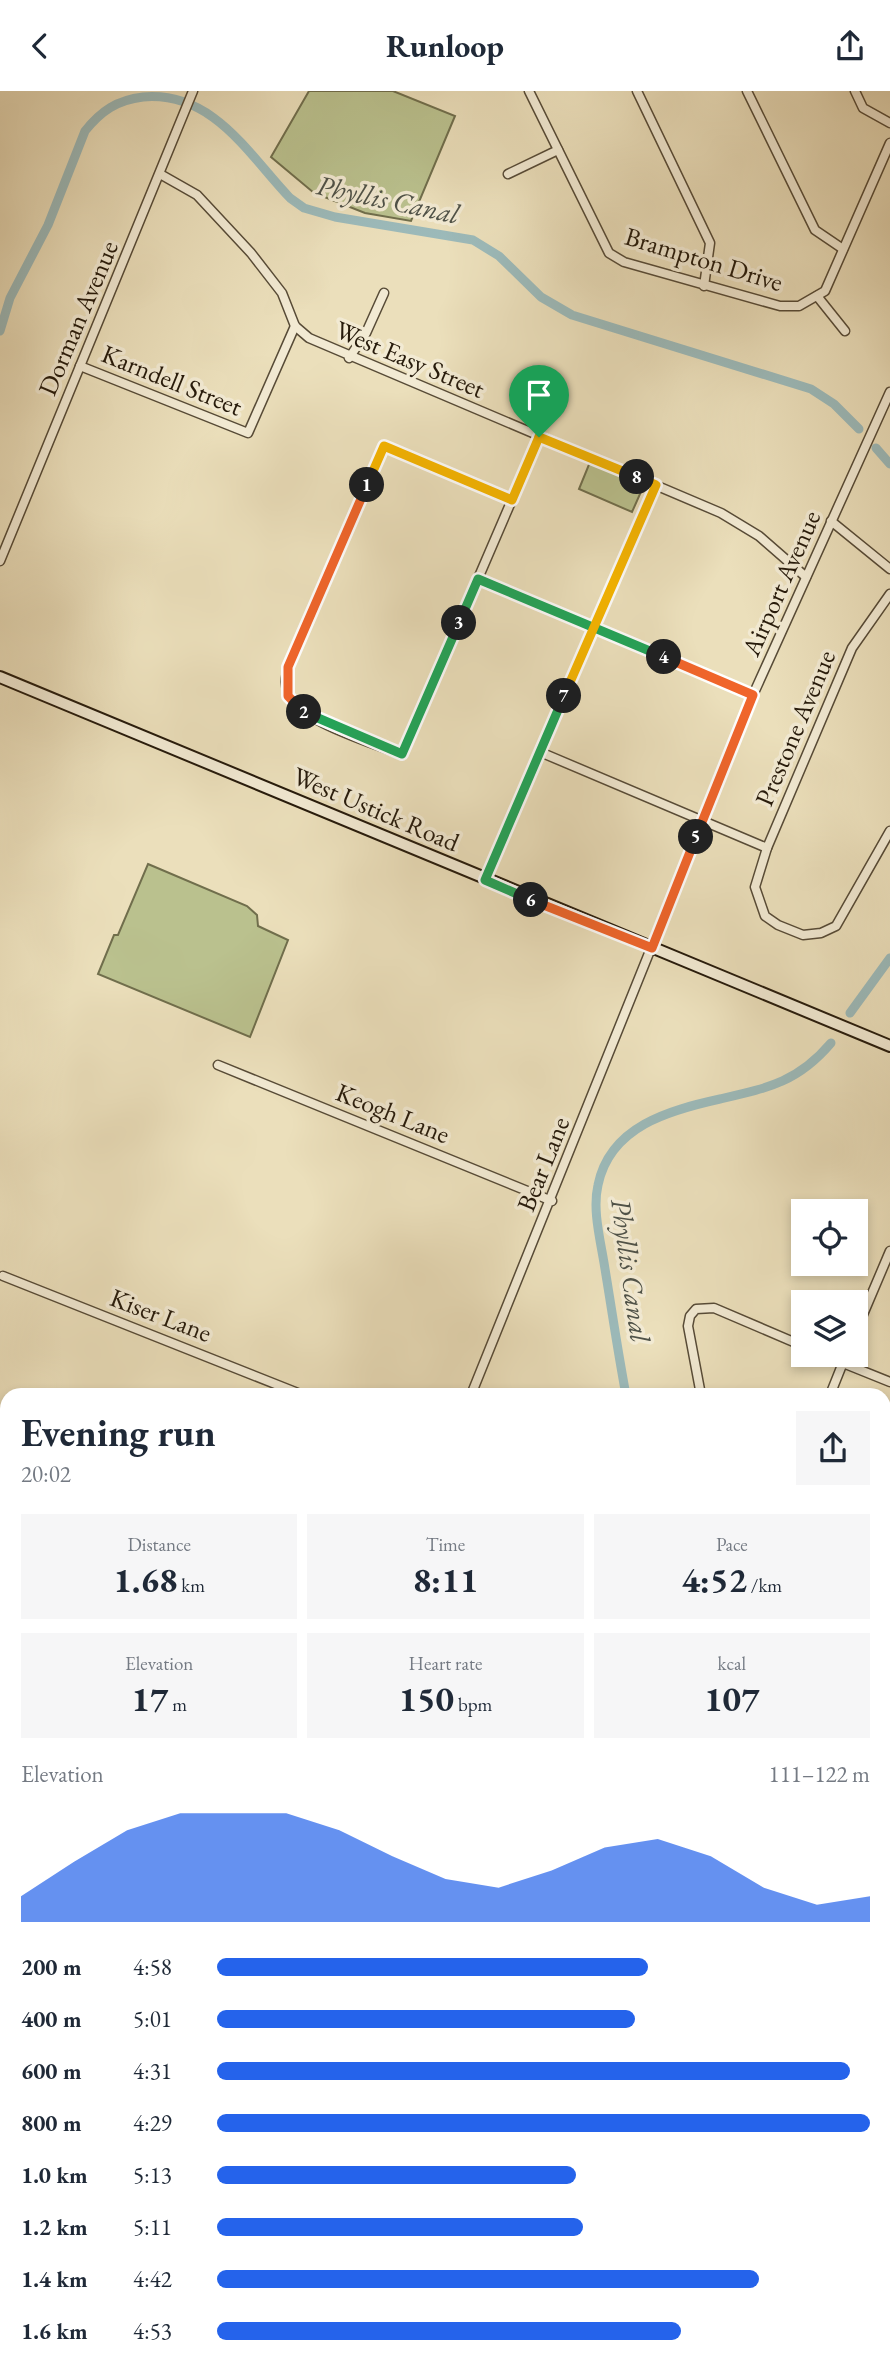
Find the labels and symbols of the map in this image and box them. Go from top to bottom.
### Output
water label: Phyllis Canal [313,166,464,232]
street label: Brampton Drive [621,219,787,299]
street label: Dorman Avenue [30,235,126,401]
street label: West Easy Street [330,312,490,406]
street label: Karndell Street [97,336,247,424]
pin [509,365,569,437]
pin: 8 [620,459,654,495]
pin: 1 [350,467,384,503]
street label: Airport Avenue [733,505,828,662]
pin: 3 [442,605,476,641]
pin: 4 [646,639,682,675]
street label: Prestone Avenue [747,645,843,811]
pin: 7 [546,679,582,713]
pin: 2 [286,695,322,729]
street label: West Ustick Road [288,759,465,860]
pin: 5 [678,819,714,855]
pin: 6 [514,883,548,917]
street label: Keogh Lane [331,1075,455,1151]
street label: Bear Lane [509,1112,577,1216]
water label: Phyllis Canal [603,1196,659,1345]
street label: Kiser Lane [105,1280,217,1350]

